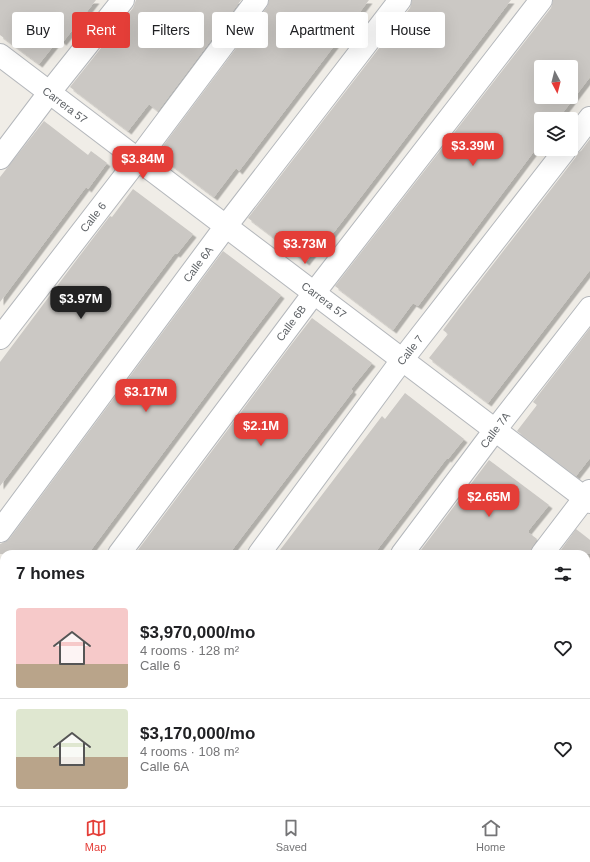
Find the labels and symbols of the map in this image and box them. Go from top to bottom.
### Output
north arrow [534,60,578,104]
street label: Carrera 57 [40,84,90,126]
pin: $3.39M [440,133,506,167]
pin: $3.84M [110,146,176,180]
street label: Calle 6 [78,200,108,234]
pin: $3.73M [272,231,338,265]
street label: Calle 6A [181,243,216,284]
street label: Carrera 57 [299,279,349,321]
pin: $3.97M [48,286,114,320]
street label: Calle 6B [274,303,308,343]
street label: Calle 7 [395,333,425,367]
pin: $3.17M [113,379,179,413]
street label: Calle 7A [478,409,513,450]
pin: $2.1M [233,413,289,447]
pin: $2.65M [456,484,522,518]

